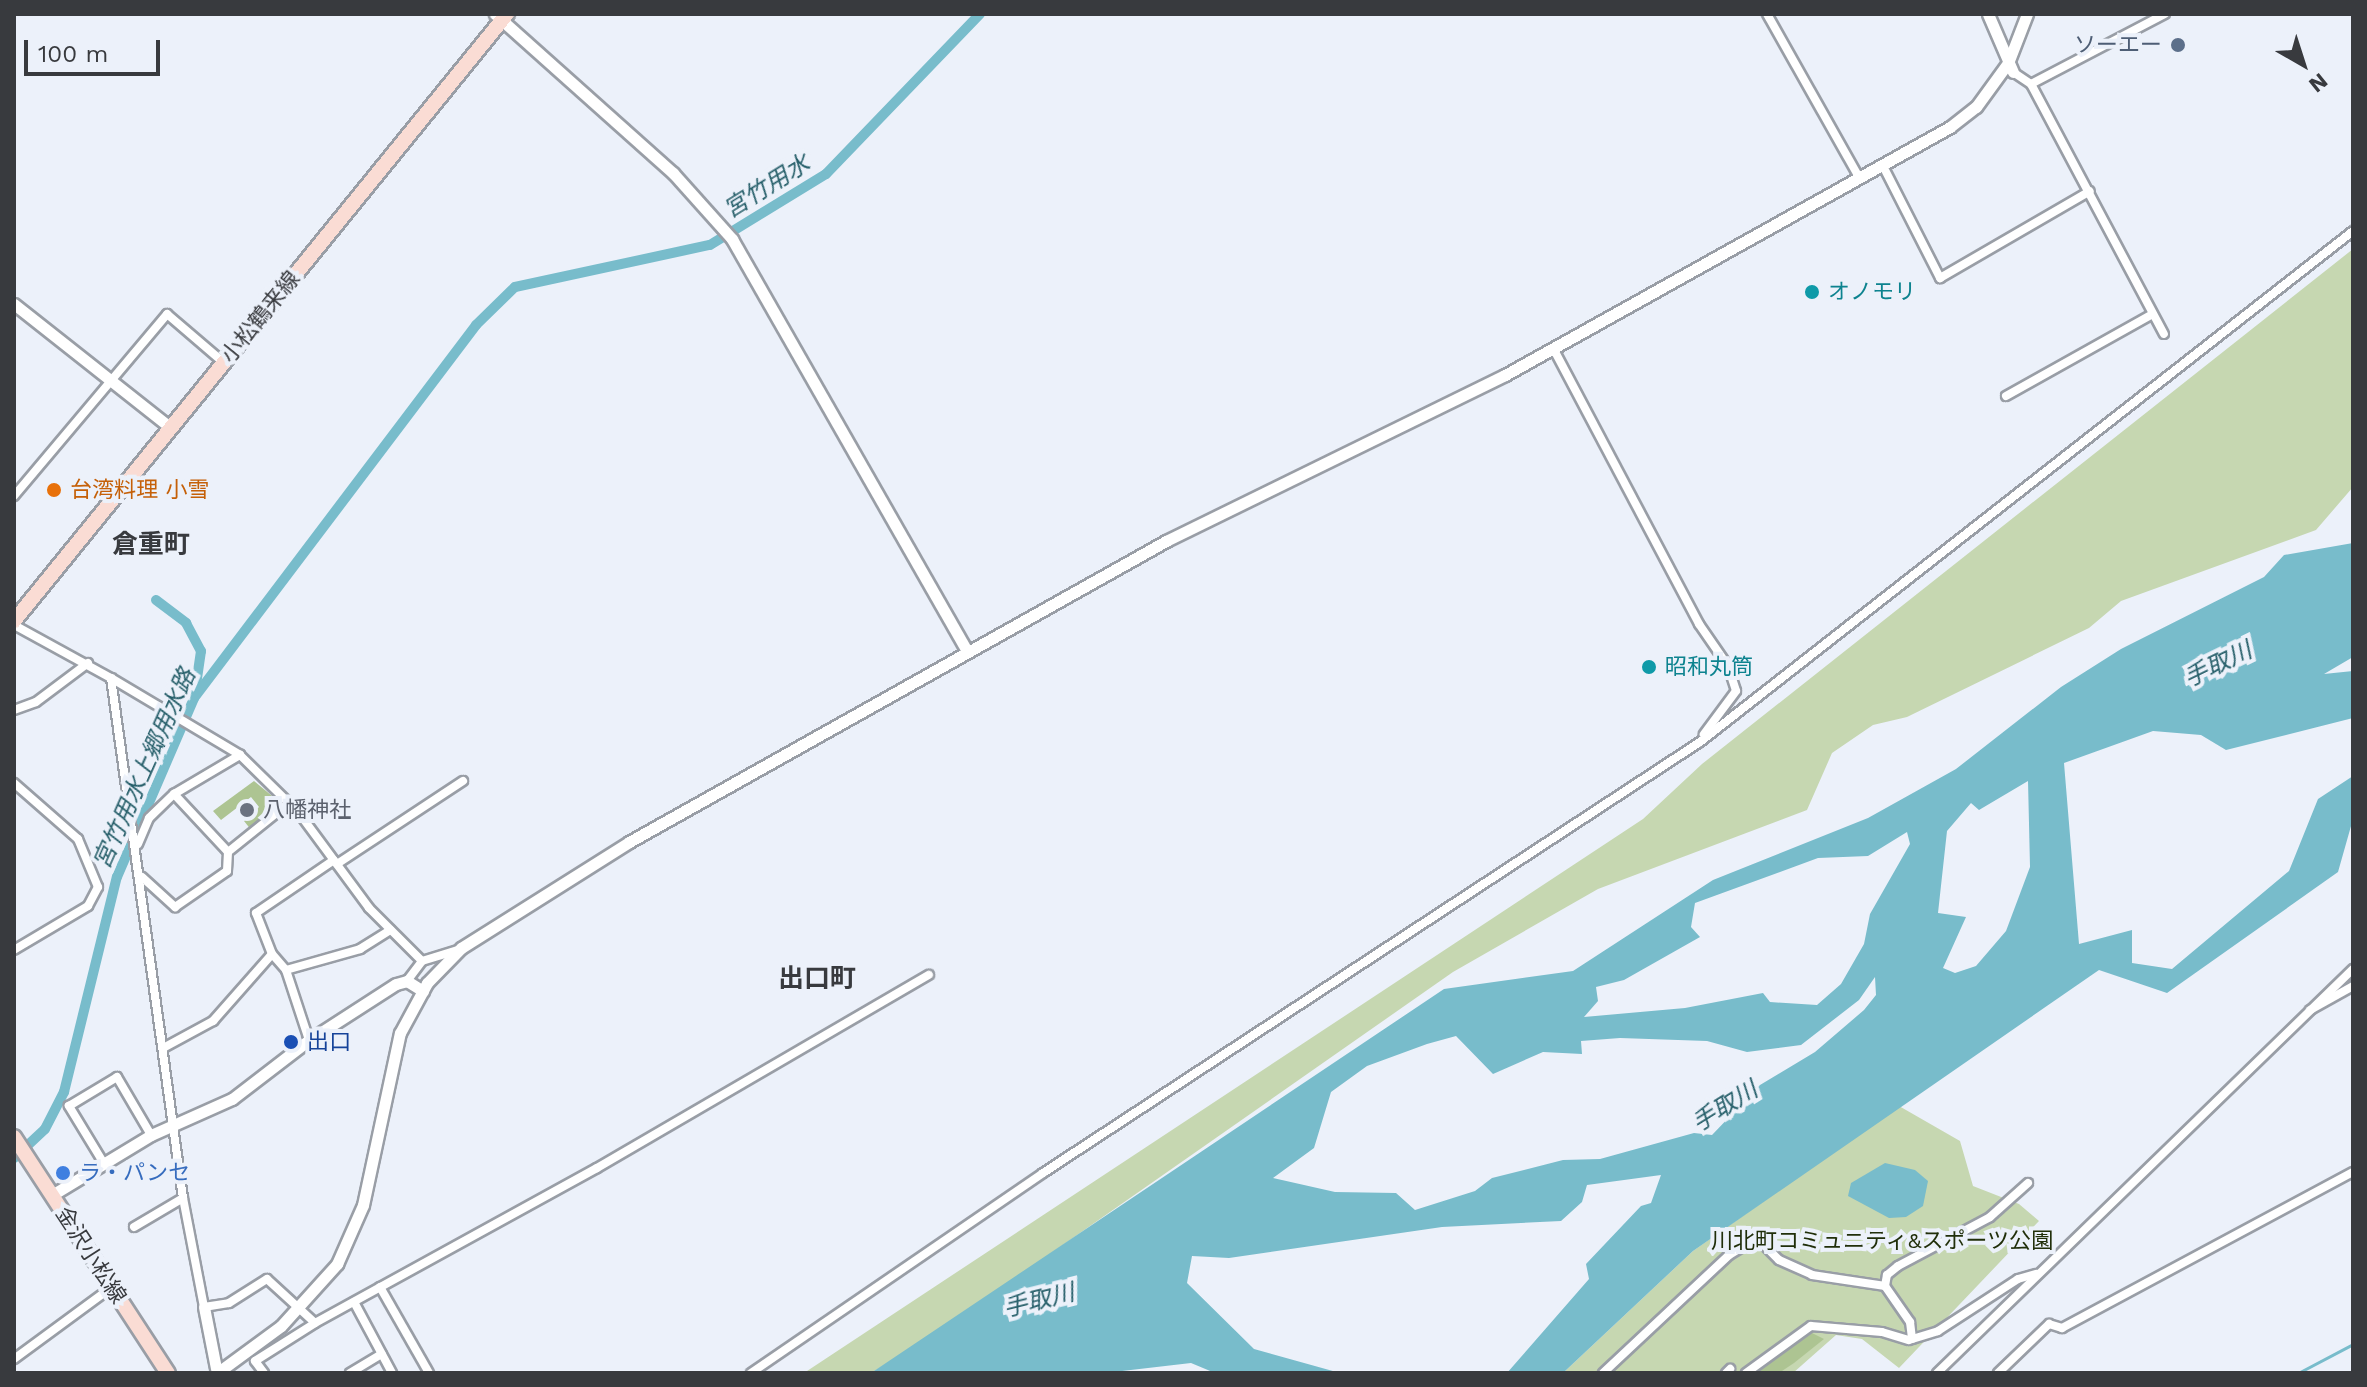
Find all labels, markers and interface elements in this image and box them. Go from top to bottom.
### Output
scale bar [28,24,164,74]
north arrow [2263,24,2343,104]
place label: ソーエー [2074,32,2162,58]
marker: ソーエー [2169,36,2187,54]
text: 100 m [38,40,108,68]
text: N [2304,68,2333,98]
water label: 宮竹用水 [719,149,815,225]
street label: 小松鶴来線 [215,266,305,368]
place label: オノモリ [1828,279,1916,305]
marker: オノモリ [1803,283,1821,301]
place label: 台湾料理 小雪 [70,477,210,503]
marker: 台湾料理 小雪 [45,481,63,499]
district label: 倉重町 [112,529,190,561]
water label: 手取川 [2179,636,2257,694]
place label: 昭和丸筒 [1665,654,1753,680]
marker: 昭和丸筒 [1640,658,1658,676]
water label: 宮竹用水上郷用水路 [88,664,202,874]
place label: 八幡神社 [263,797,351,823]
marker: 八幡神社 [238,801,256,819]
district label: 出口町 [778,963,856,995]
place label: 出口 [307,1029,351,1055]
marker: 出口 [282,1033,300,1051]
water label: 手取川 [1687,1076,1763,1138]
place label: ラ・パンセ [79,1160,189,1186]
marker: ラ・パンセ [54,1164,72,1182]
street label: 金沢小松線 [50,1202,132,1308]
park label: 川北町コミュニティ&スポーツ公園 [1710,1228,2054,1254]
water label: 手取川 [1001,1278,1077,1324]

